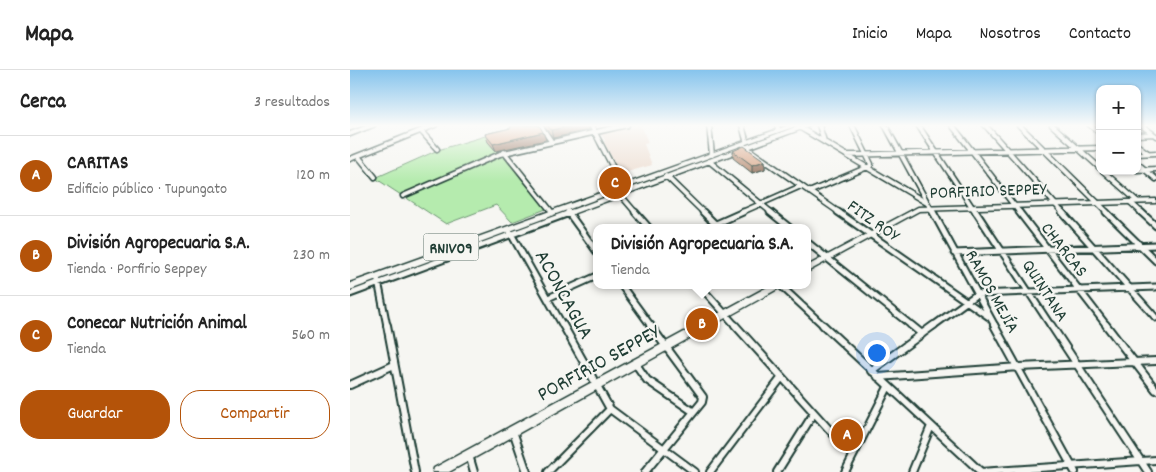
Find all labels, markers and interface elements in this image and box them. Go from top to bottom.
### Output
text: Mapa [25,18,73,52]
text: Inicio [852,22,888,47]
text: Mapa [916,22,951,47]
text: Nosotros [979,22,1041,47]
text: Contacto [1069,22,1131,47]
map controls [1096,85,1141,175]
button: + [1096,85,1141,130]
text: Cerca [20,88,66,118]
text: 3 resultados [254,91,330,114]
button: − [1096,130,1141,175]
text: CARITAS [67,151,128,178]
text: A [32,164,40,187]
text: 120 m [296,164,330,187]
pin: C [599,164,631,202]
text: Edificio público · Tupungato [67,178,227,201]
street label: PORFIRIO SEPPEY [929,178,1048,207]
street label: FITZ ROY [841,195,905,250]
street label: CHARCAS [1034,218,1092,283]
popup [593,224,811,289]
text: División Agropecuaria S.A. [67,231,250,258]
text: División Agropecuaria S.A. [611,232,793,259]
road number: RN1V09 [424,233,478,260]
text: B [32,244,40,267]
text: 230 m [293,244,330,267]
street label: ACONCAGUA [525,245,599,346]
street label: RAMOS MEJÍA [958,246,1024,339]
street label: QUINTANA [1015,255,1073,327]
text: Tienda · Porfirio Seppey [67,258,207,281]
text: Tienda [611,259,649,282]
pin: B [686,305,718,343]
text: Conecar Nutrición Animal [67,311,247,338]
street label: PORFIRIO SEPPEY [533,318,668,411]
text: C [32,324,40,347]
text: 560 m [291,324,330,347]
text: Tienda [67,338,106,361]
your location [864,340,890,366]
button: Guardar [20,390,170,439]
button: Compartir [180,390,330,439]
pin: A [831,416,863,454]

